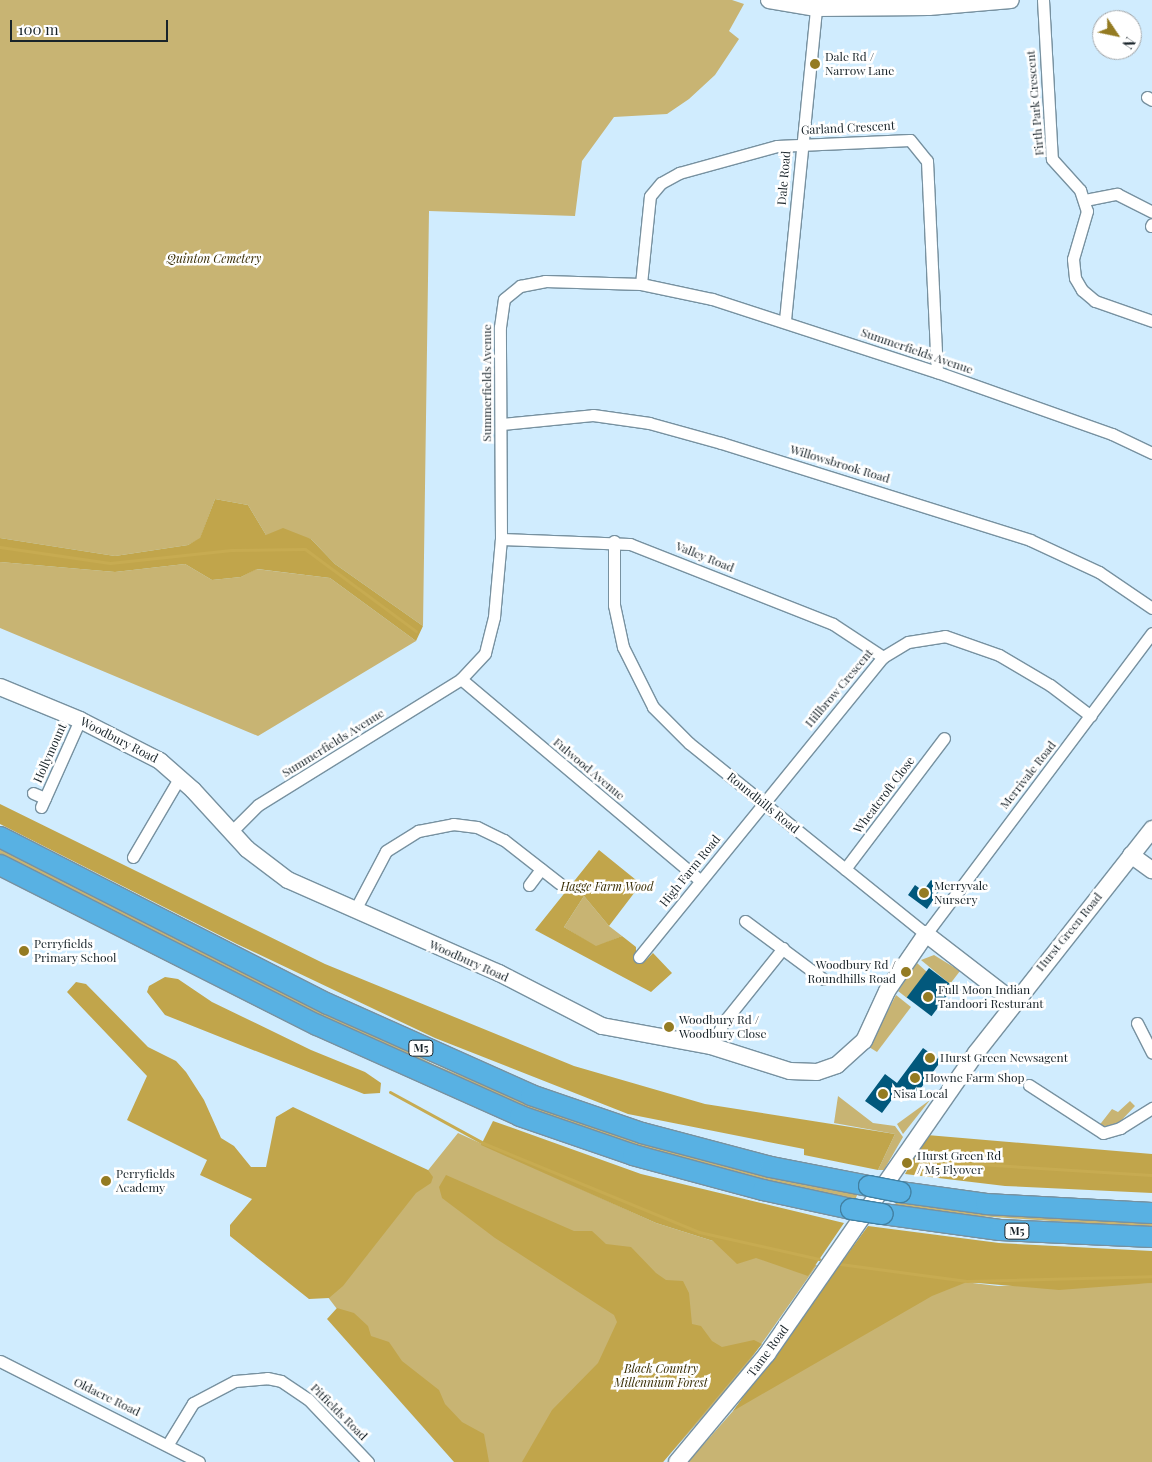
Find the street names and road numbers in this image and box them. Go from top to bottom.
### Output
street label: Firth Park Crescent [1023,50,1047,156]
street label: Garland Crescent [801,118,895,138]
street label: Dale Road [774,150,794,206]
street label: Summerfields Avenue [480,324,494,442]
street label: Summerfields Avenue [859,325,975,377]
street label: Willowsbrook Road [788,442,892,486]
street label: Valley Road [674,539,736,575]
street label: Hillbrow Crescent [802,646,876,730]
street label: Summerfields Avenue [279,706,387,780]
street label: Woodbury Road [78,714,160,766]
street label: Hollymount [30,721,70,785]
street label: Fulwood Avenue [550,735,628,803]
street label: Merrivale Road [997,738,1059,812]
street label: Wheatcroft Close [850,754,918,836]
street label: Roundhills Road [724,770,802,836]
street label: High Farm Road [657,832,723,910]
street label: Hurst Green Road [1033,890,1105,974]
street label: Woodbury Road [427,937,511,985]
road number: M5 [407,1040,435,1056]
road number: M5 [1003,1222,1031,1240]
street label: Tame Road [744,1322,792,1380]
street label: Oldacre Road [71,1375,143,1419]
street label: Pitfields Road [308,1381,370,1443]

